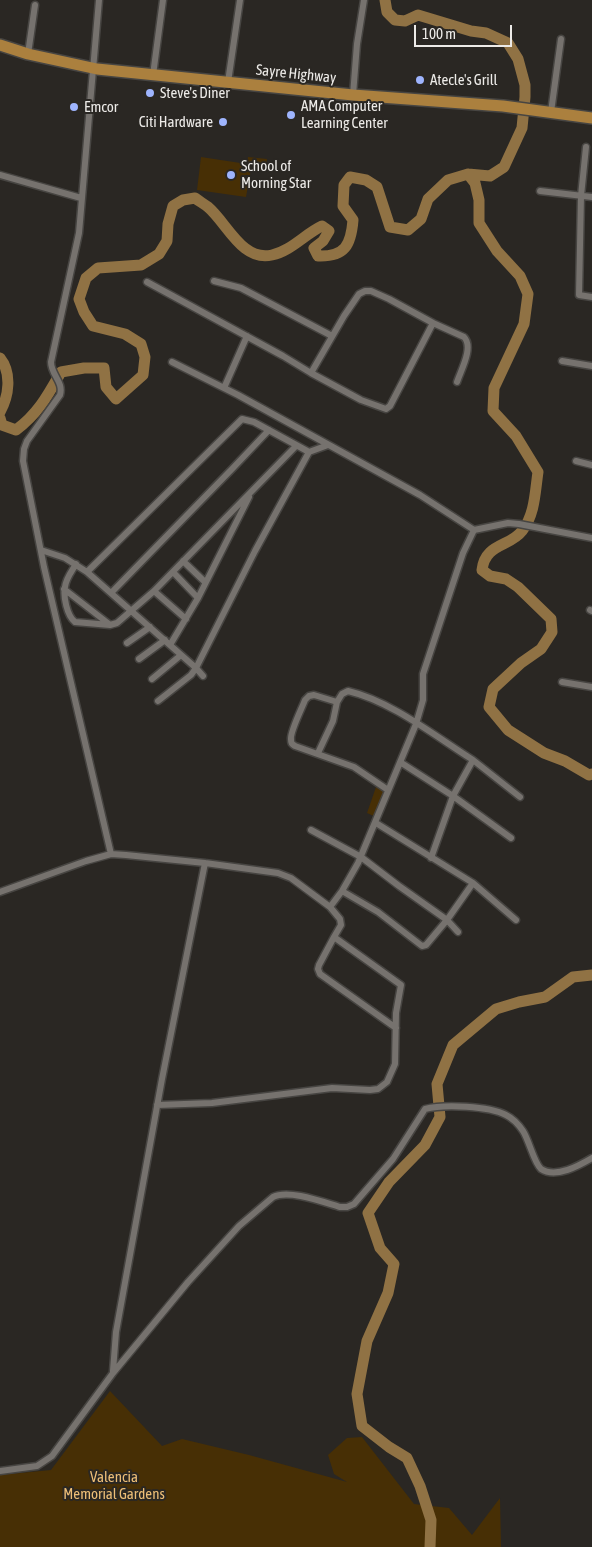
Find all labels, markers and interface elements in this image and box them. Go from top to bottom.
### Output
scale bar [417,15,514,47]
text: 100 m [422,25,456,42]
street label: Sayre Highway [255,61,337,87]
place label: Atecle's Grill [430,71,498,89]
marker: Atecle's Grill [414,74,426,86]
place label: Steve's Diner [160,84,230,102]
marker: Steve's Diner [144,87,156,99]
place label: AMA Computer Learning Center [301,97,388,132]
place label: Emcor [84,98,118,116]
marker: Emcor [68,101,80,113]
marker: AMA Computer Learning Center [285,109,297,121]
place label: Citi Hardware [139,113,213,131]
marker: Citi Hardware [217,116,229,128]
place label: School of Morning Star [241,157,311,192]
marker: School of Morning Star [225,169,237,181]
park label: Valencia Memorial Gardens [63,1468,165,1503]

